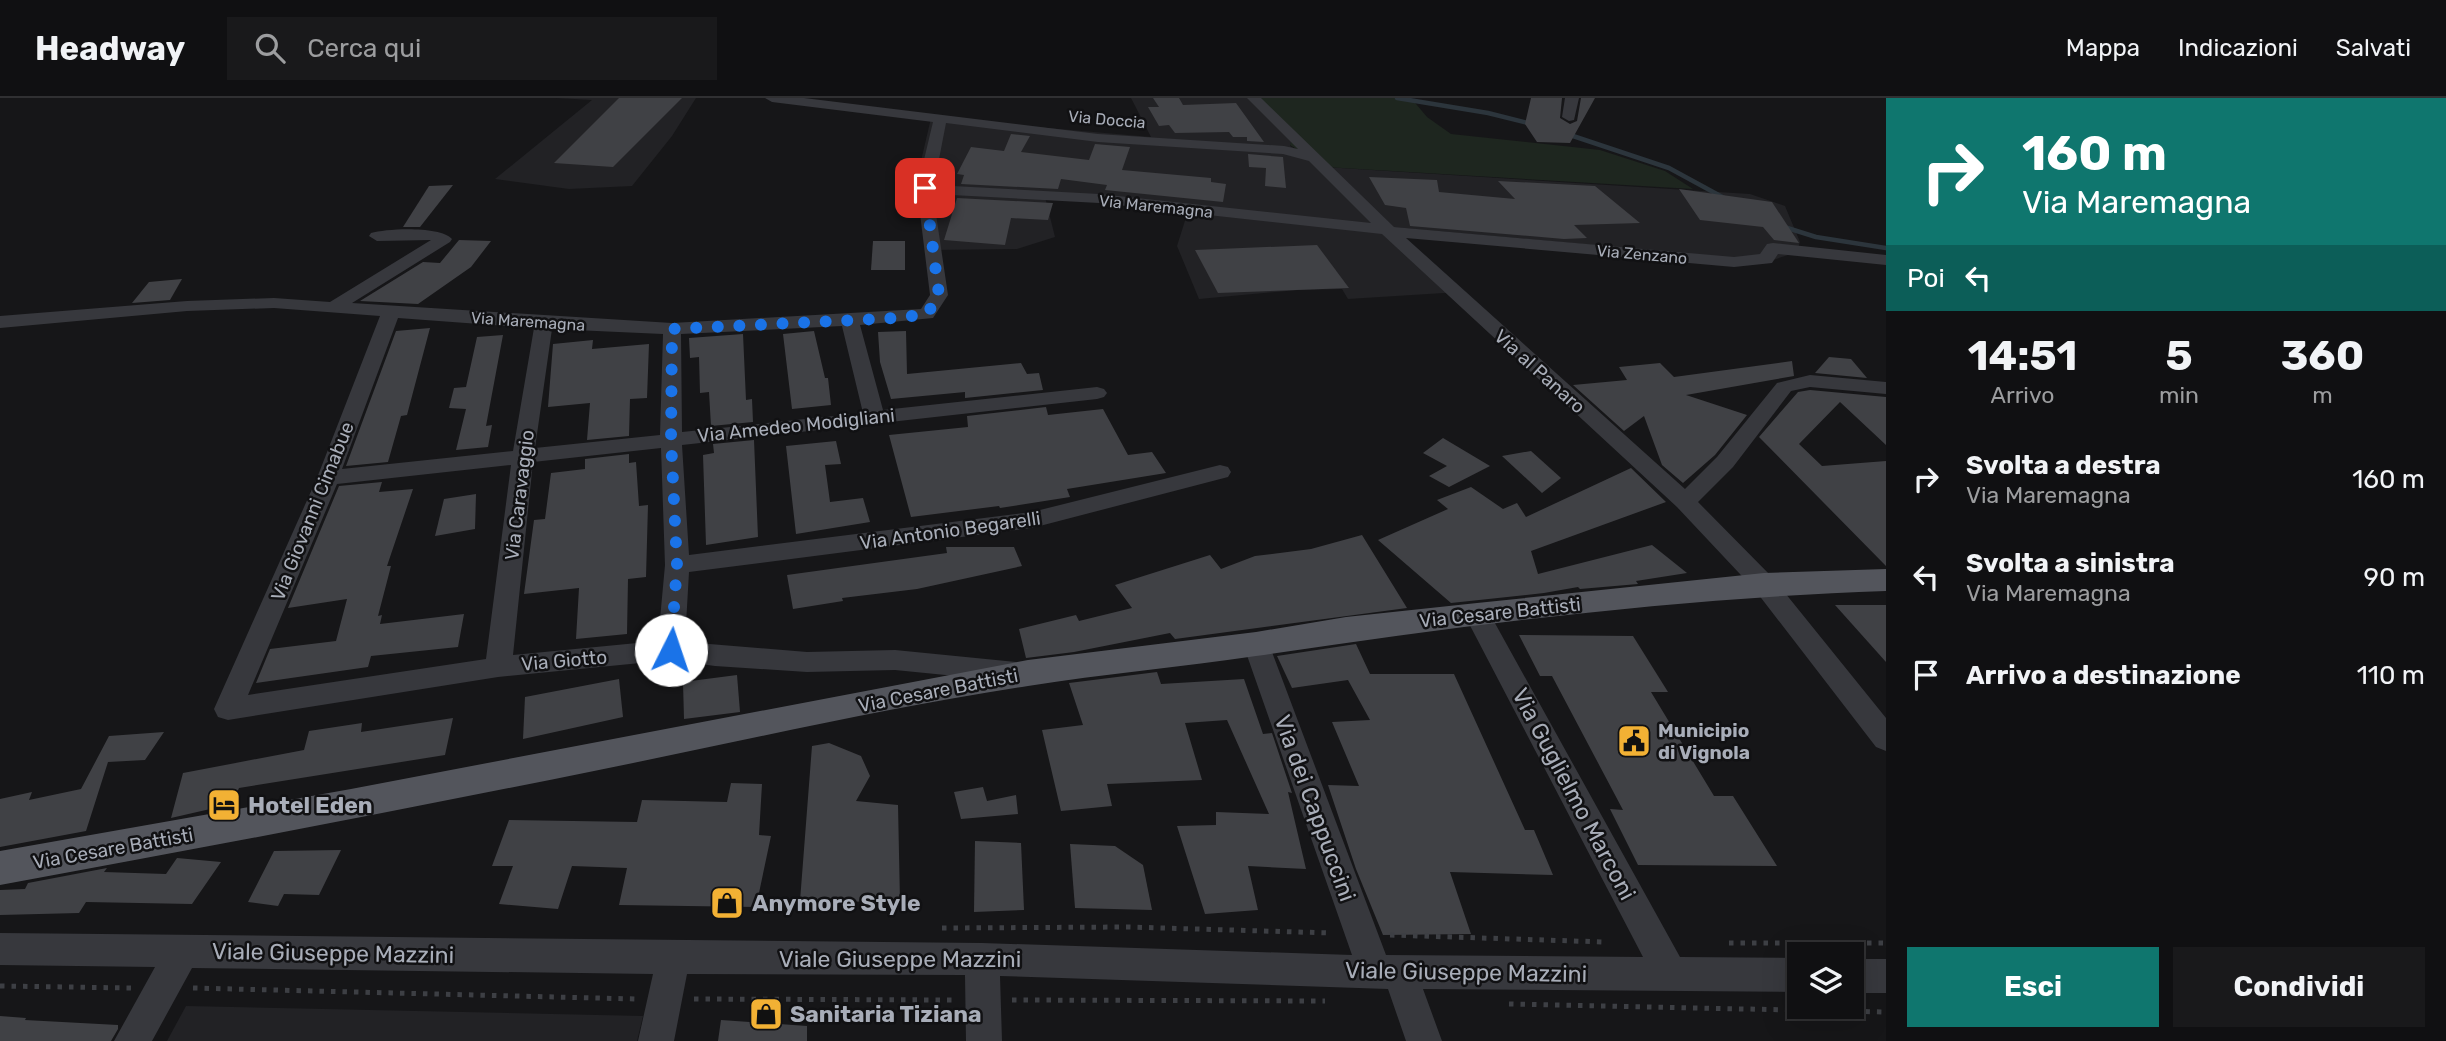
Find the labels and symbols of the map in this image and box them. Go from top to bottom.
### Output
street label: Via Doccia [1067,107,1146,132]
pin [895,158,955,218]
street label: Via Maremagna [1098,191,1214,222]
street label: Via Zenzano [1596,241,1688,268]
street label: Via Maremagna [470,308,586,335]
street label: Via al Panaro [1489,325,1590,418]
street label: Via Amedeo Modigliani [696,404,896,447]
street label: Via Giovanni Cimabue [266,418,359,604]
street label: Via Caravaggio [500,428,539,562]
street label: Via Antonio Begarelli [858,506,1042,555]
street label: Via Cesare Battisti [1418,593,1582,632]
position arrow [634,613,708,687]
street label: Via Giotto [520,645,608,676]
street label: Via Cesare Battisti [856,664,1020,717]
street label: Via Guglielmo Marconi [1506,683,1642,905]
street label: Via dei Cappuccini [1268,711,1362,905]
place label: Municipio di Vignola [1658,719,1750,764]
public building icon: Municipio di Vignola [1615,722,1653,760]
hotel icon: Hotel Eden [205,786,243,824]
place label: Hotel Eden [248,791,373,819]
street label: Via Cesare Battisti [31,823,195,874]
shop icon: Anymore Style [708,884,746,922]
place label: Anymore Style [752,889,921,917]
street label: Viale Giuseppe Mazzini [212,937,454,969]
street label: Viale Giuseppe Mazzini [779,945,1021,973]
street label: Viale Giuseppe Mazzini [1345,956,1587,988]
shop icon: Sanitaria Tiziana [747,995,785,1033]
place label: Sanitaria Tiziana [790,1000,982,1028]

